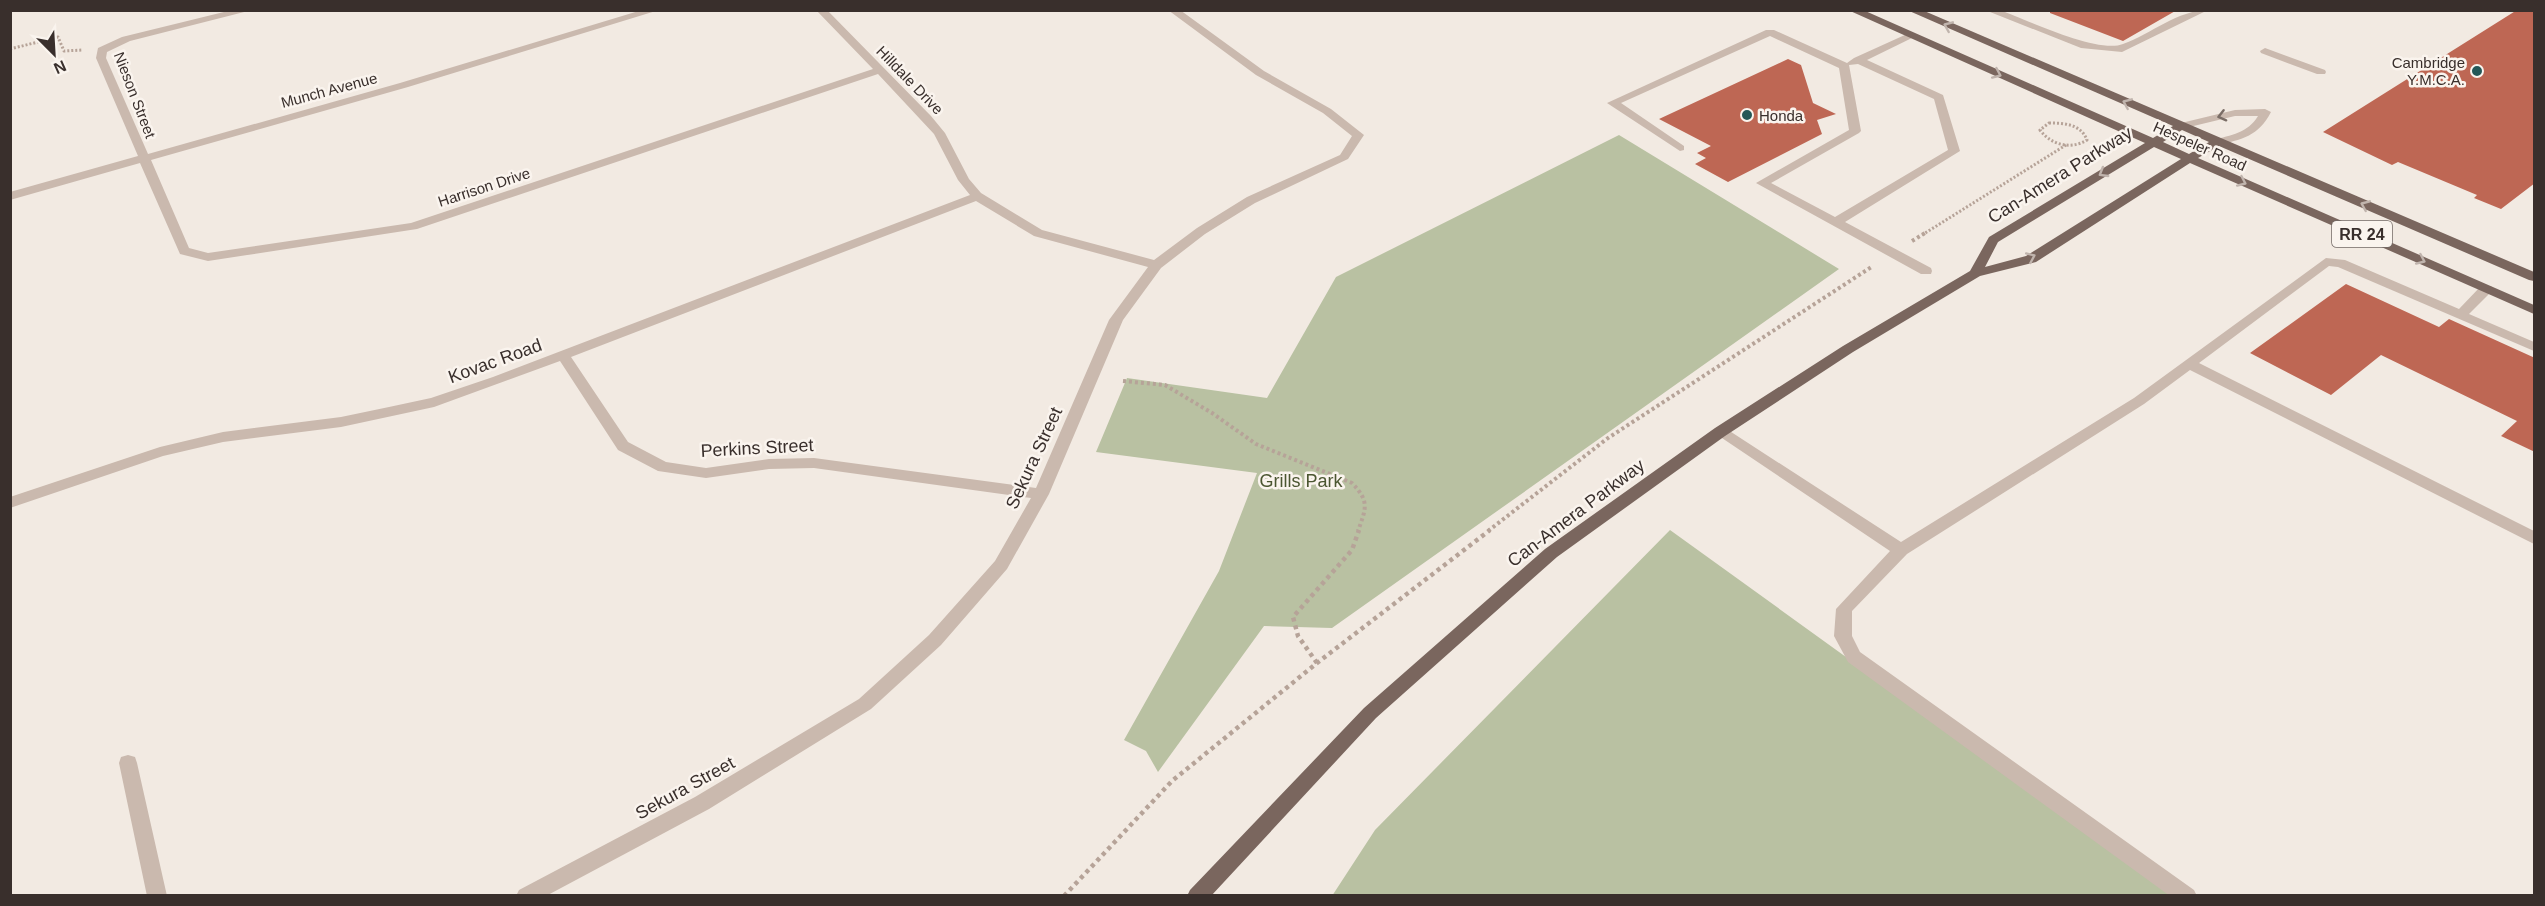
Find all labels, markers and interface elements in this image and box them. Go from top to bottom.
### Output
one-way arrow [1943,21,1954,33]
north arrow [24,24,84,84]
street label: Hilldale Drive [873,42,947,118]
street label: Nieson Street [111,50,160,141]
place label: Cambridge Y.M.C.A. [2392,54,2465,88]
text: N [51,57,69,77]
marker: Cambridge Y.M.C.A. [2470,64,2484,78]
one-way arrow [1991,67,2002,79]
street label: Munch Avenue [279,69,379,111]
one-way arrow [2122,99,2133,111]
place label: Honda [1759,107,1804,124]
marker: Honda [1740,108,1754,122]
one-way arrow [2218,109,2228,122]
street label: Hespeler Road [2151,118,2249,174]
street label: Can-Amera Parkway [1984,123,2136,227]
street label: Harrison Drive [436,164,532,210]
one-way arrow [2099,166,2109,178]
one-way arrow [2236,175,2247,187]
one-way arrow [2360,200,2371,212]
road number: RR 24 [2332,221,2392,247]
one-way arrow [2025,252,2036,264]
one-way arrow [2414,253,2425,265]
street label: Kovac Road [446,335,544,387]
street label: Sekura Street [1002,404,1066,512]
street label: Perkins Street [700,435,814,461]
street label: Can-Amera Parkway [1504,455,1648,571]
park label: Grills Park [1259,471,1343,491]
street label: Sekura Street [632,753,738,823]

